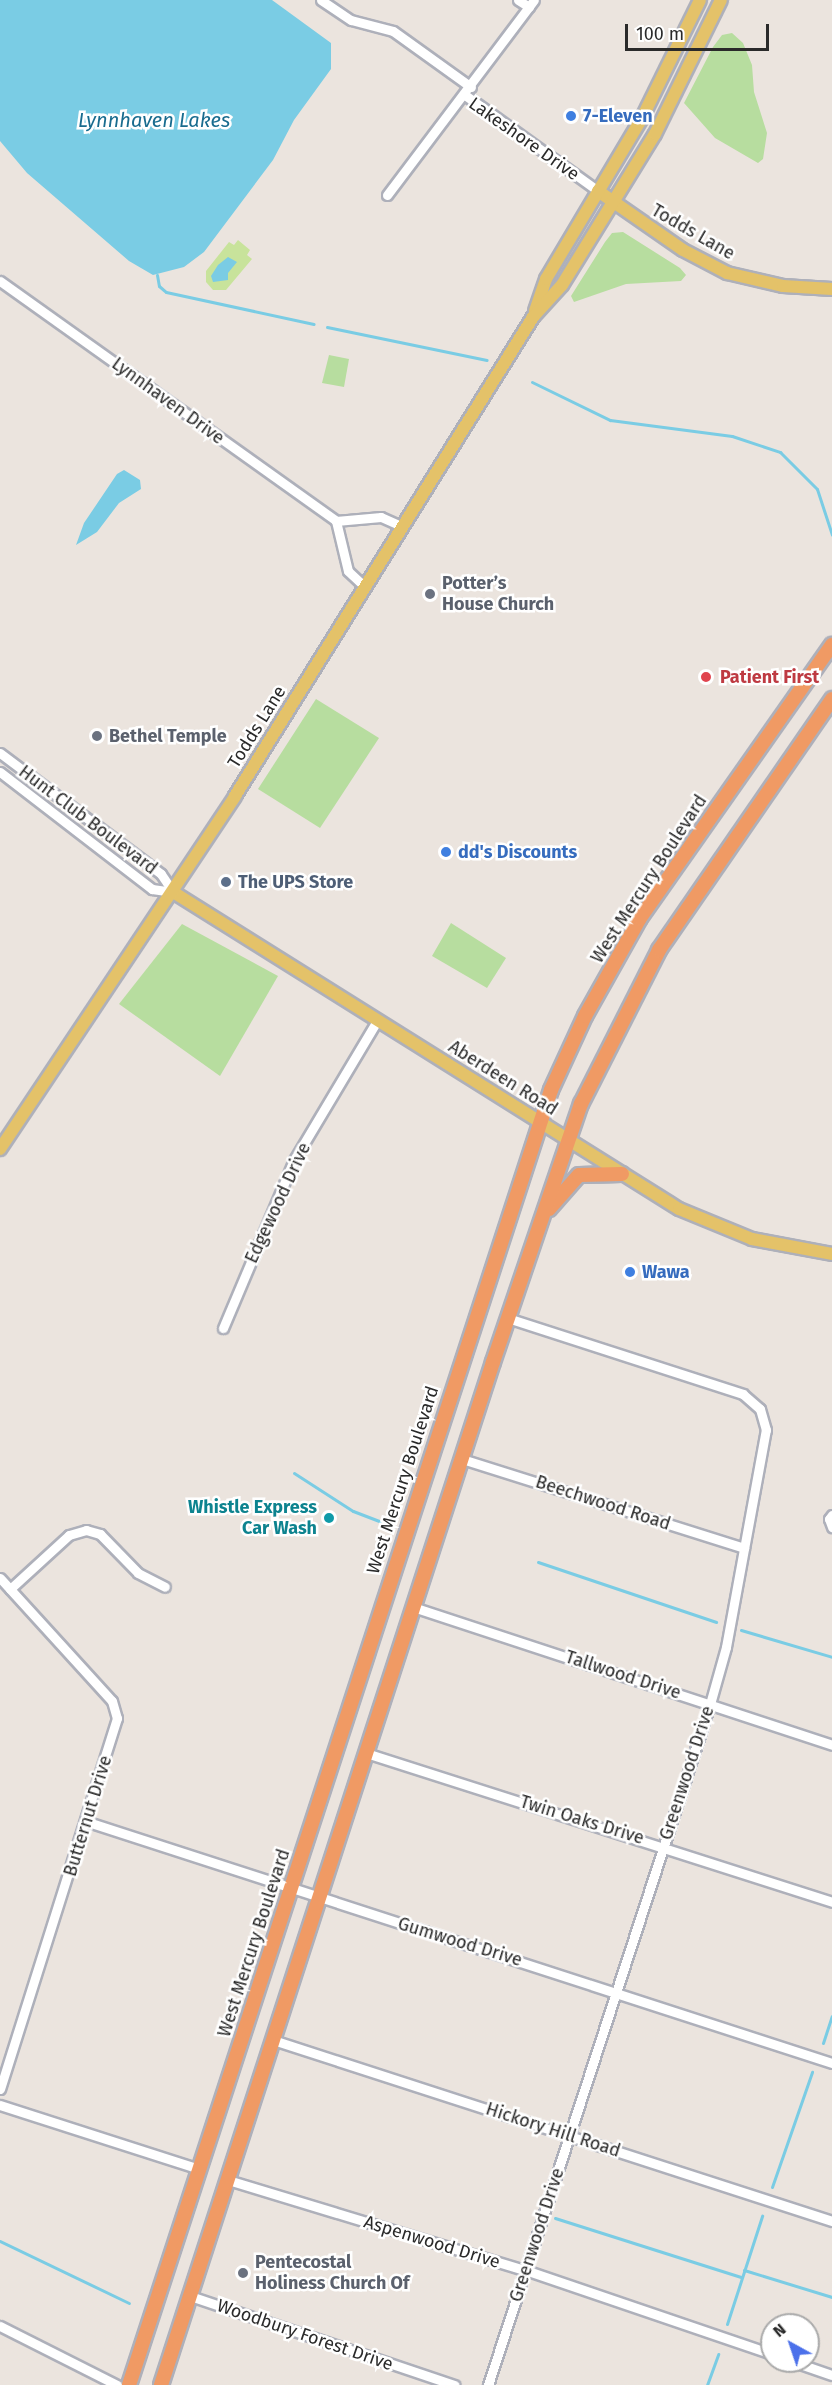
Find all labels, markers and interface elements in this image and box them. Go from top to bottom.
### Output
scale bar [628,12,772,50]
text: 100 m [636,23,684,45]
street label: Lakeshore Drive [465,93,583,185]
place label: 7-Eleven [583,105,653,127]
water label: Lynnhaven Lakes [78,108,230,132]
marker: 7-Eleven [564,109,578,123]
street label: Todds Lane [648,200,738,264]
street label: Lynnhaven Drive [108,353,228,449]
place label: Potter’s House Church [442,573,554,616]
marker: Potter’s House Church [423,587,437,601]
place label: Patient First [720,666,819,688]
marker: Patient First [697,668,715,686]
street label: Todds Lane [223,682,291,772]
place label: Bethel Temple [109,725,227,747]
marker: Bethel Temple [90,729,104,743]
street label: Hunt Club Boulevard [14,761,162,879]
street label: West Mercury Boulevard [586,791,712,967]
place label: dd's Discounts [458,841,577,863]
marker: dd's Discounts [439,845,453,859]
place label: The UPS Store [238,871,353,893]
marker: The UPS Store [219,875,233,889]
street label: Aberdeen Road [445,1036,561,1120]
street label: Edgewood Drive [241,1139,315,1267]
place label: Wawa [642,1261,690,1283]
marker: Wawa [623,1265,637,1279]
street label: West Mercury Boulevard [362,1383,444,1577]
street label: Beechwood Road [533,1471,673,1535]
place label: Whistle Express Car Wash [188,1497,317,1540]
marker: Whistle Express Car Wash [322,1511,336,1525]
street label: Tallwood Drive [562,1646,684,1704]
street label: Greenwood Drive [655,1703,719,1843]
street label: Butternut Drive [59,1753,117,1879]
street label: Twin Oaks Drive [517,1791,647,1849]
street label: West Mercury Boulevard [213,1846,295,2040]
street label: Gumwood Drive [395,1913,525,1971]
street label: Hickory Hill Road [483,2098,623,2162]
street label: Greenwood Drive [505,2165,569,2305]
street label: Aspenwood Drive [361,2211,503,2273]
place label: Pentecostal Holiness Church Of [255,2252,409,2294]
marker: Pentecostal Holiness Church Of [236,2266,250,2280]
street label: Woodbury Forest Drive [214,2295,396,2375]
north arrow [760,2313,820,2373]
text: N [769,2320,790,2341]

